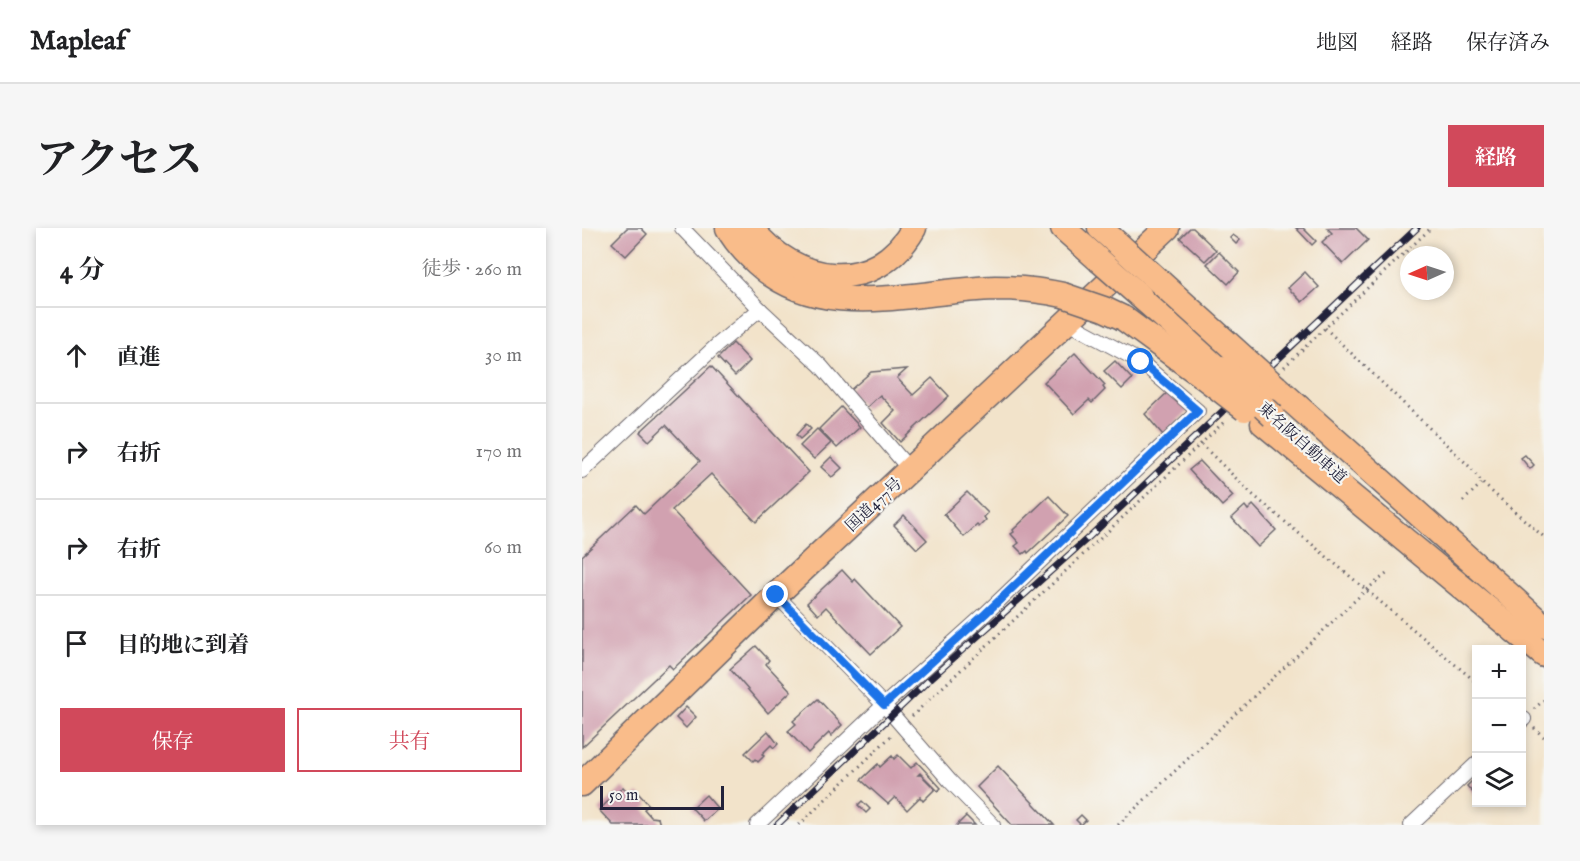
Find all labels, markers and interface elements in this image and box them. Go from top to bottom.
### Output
text: Mapleaf [30,24,126,59]
text: 地図 [1316,30,1358,57]
text: 経路 [1391,30,1433,57]
text: 保存済み [1466,30,1550,57]
button: 経路 [1448,125,1544,187]
text: アクセス [36,135,203,188]
north arrow [1400,246,1454,300]
text: 4 分 [60,254,104,287]
text: 徒歩 · 260 m [421,257,522,282]
icon: ahead [60,339,93,372]
text: 30 m [485,343,522,368]
text: 直進 [117,344,161,372]
route start [1127,348,1153,374]
street label: 東名阪自動車道 [1253,399,1350,488]
icon: right [60,435,93,468]
text: 170 m [476,439,522,464]
text: 右折 [117,440,161,468]
street label: 国道477号 [842,474,907,537]
icon: right [60,531,93,564]
text: 60 m [484,535,522,560]
text: 右折 [117,536,161,564]
route end [762,581,788,607]
icon: arrive [60,627,93,660]
text: 目的地に到着 [117,632,249,660]
map controls [1472,645,1526,807]
button: + [1472,645,1526,699]
button: − [1472,699,1526,753]
button: 保存 [60,708,285,772]
button: 共有 [297,708,522,772]
button: layers [1472,753,1526,807]
scale bar [600,783,724,810]
text: 50 m [609,786,638,806]

